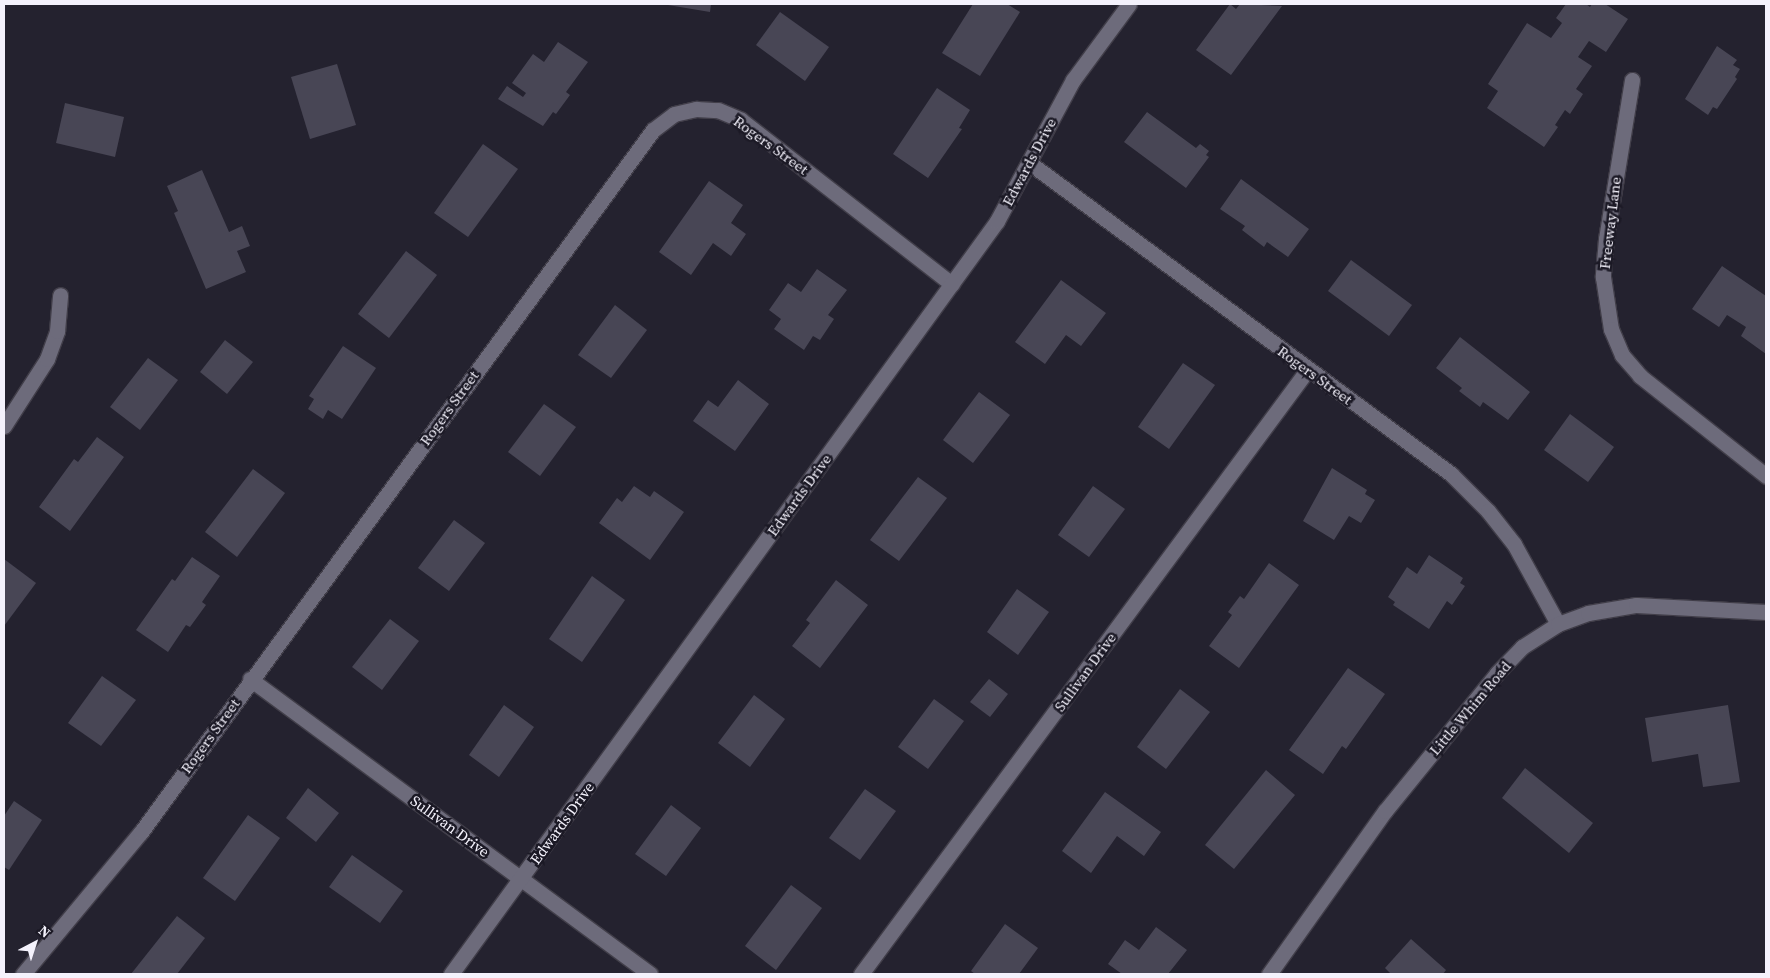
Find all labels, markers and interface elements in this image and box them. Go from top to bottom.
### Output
street label: Rogers Street [730,112,812,178]
street label: Edwards Drive [998,115,1060,209]
street label: Freeway Lane [1595,176,1625,270]
street label: Rogers Street [1274,342,1356,408]
street label: Rogers Street [416,367,482,449]
street label: Edwards Drive [763,450,835,540]
street label: Sullivan Drive [1050,629,1120,715]
street label: Little Whim Road [1425,657,1515,759]
street label: Rogers Street [177,695,243,777]
street label: Edwards Drive [526,778,598,868]
street label: Sullivan Drive [407,791,493,861]
north arrow [10,918,60,968]
text: N [34,921,55,942]

